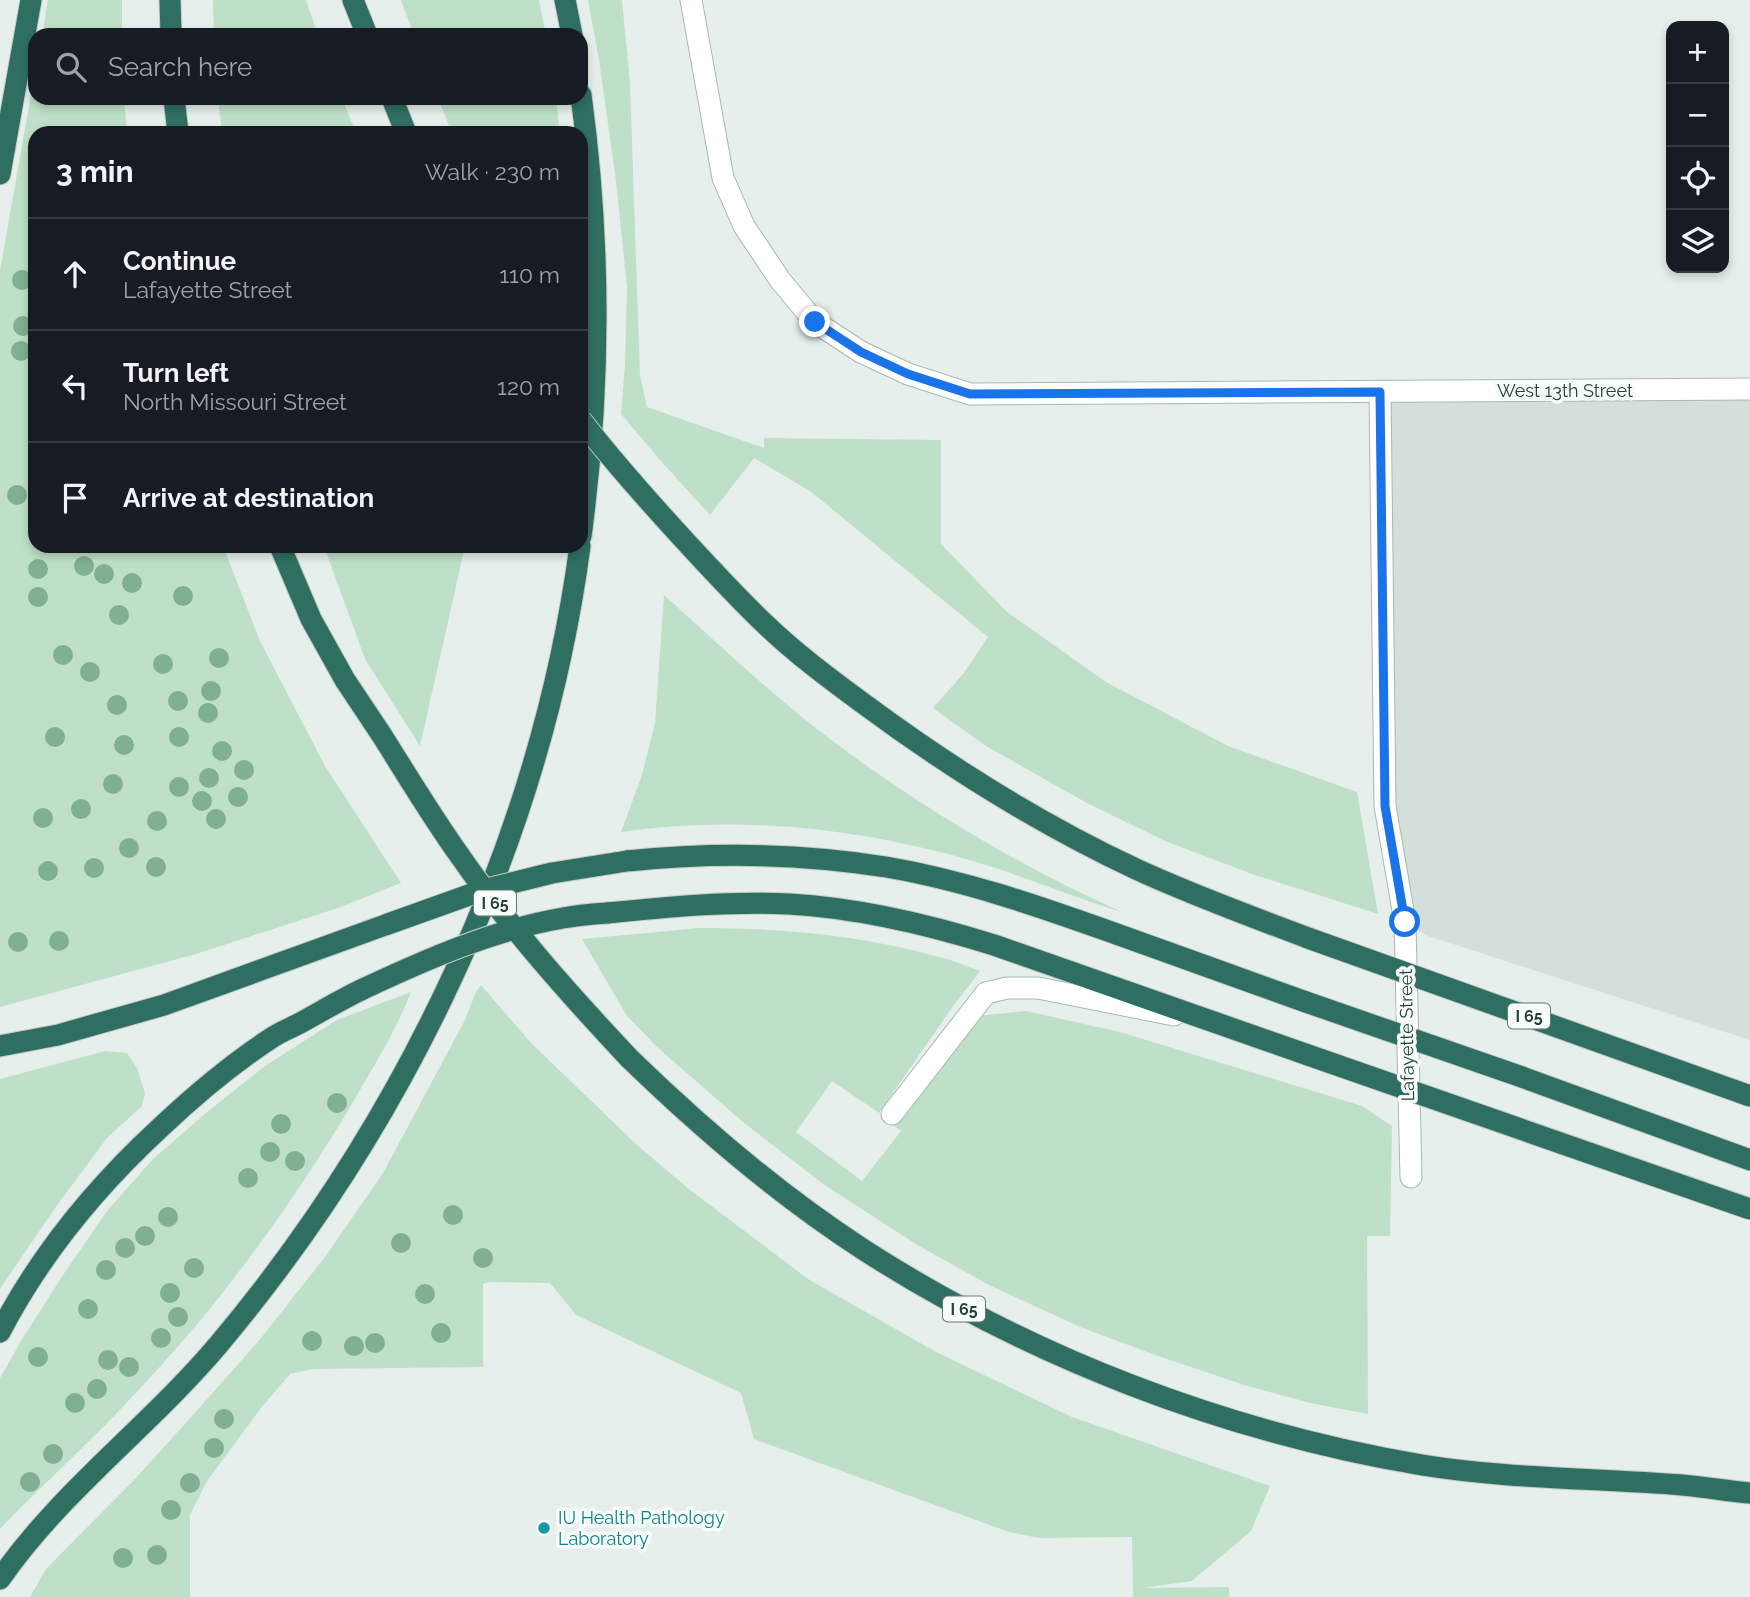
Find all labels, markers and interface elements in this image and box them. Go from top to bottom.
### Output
map controls [1666,21,1729,273]
button: + [1666,21,1729,84]
search box [28,28,588,105]
icon: search [52,48,90,86]
text: Search here [108,52,252,82]
button: − [1666,84,1729,147]
button: locate [1666,147,1729,210]
text: 3 min [56,154,134,189]
text: Walk · 230 m [425,158,560,185]
button: layers [1666,210,1729,273]
text: Continue [123,246,236,276]
icon: ahead [56,255,94,293]
text: 110 m [499,261,560,288]
text: Lafayette Street [123,276,292,303]
route end [799,306,830,337]
text: Turn left [123,358,229,388]
icon: left [56,367,94,405]
text: 120 m [497,373,560,400]
street label: West 13th Street [1497,380,1633,401]
text: North Missouri Street [123,388,347,415]
icon: arrive [56,479,94,517]
text: Arrive at destination [123,483,374,513]
road number: I 65 [474,890,516,916]
route start [1389,906,1420,937]
street label: Lafayette Street [1395,969,1418,1101]
road number: I 65 [1508,1004,1550,1028]
road number: I 65 [943,1296,985,1322]
place label: IU Health Pathology Laboratory [558,1507,725,1549]
marker: IU Health Pathology Laboratory [536,1520,552,1536]

